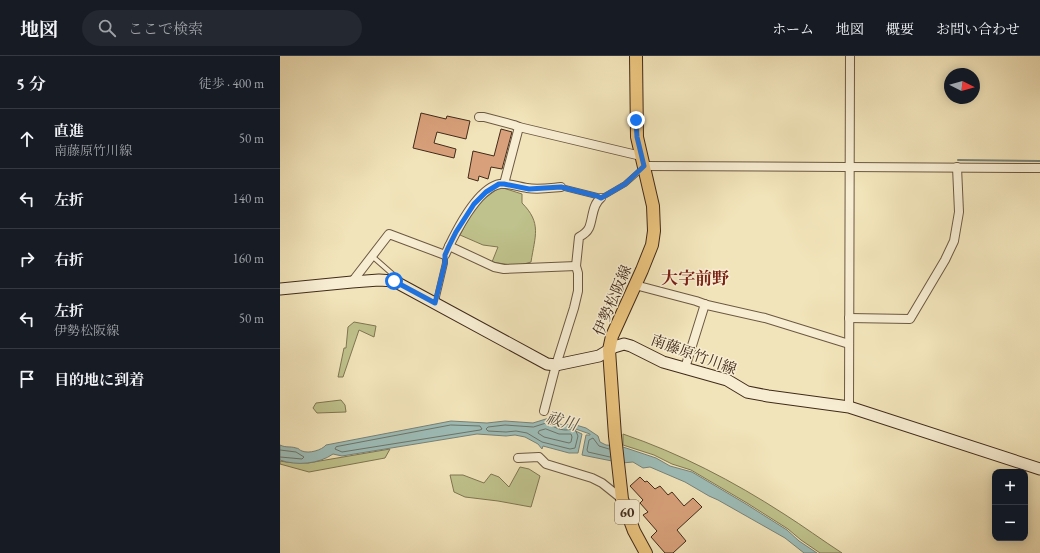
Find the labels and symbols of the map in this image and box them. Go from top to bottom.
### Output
north arrow [944,68,980,104]
route end [627,111,645,129]
street label: 伊勢松阪線 [589,262,635,338]
district label: 大字前野 [661,267,729,289]
route start [385,272,403,290]
street label: 南藤原竹川線 [648,330,740,378]
water label: 祓川 [544,407,582,436]
road number: 60 [615,500,639,524]

